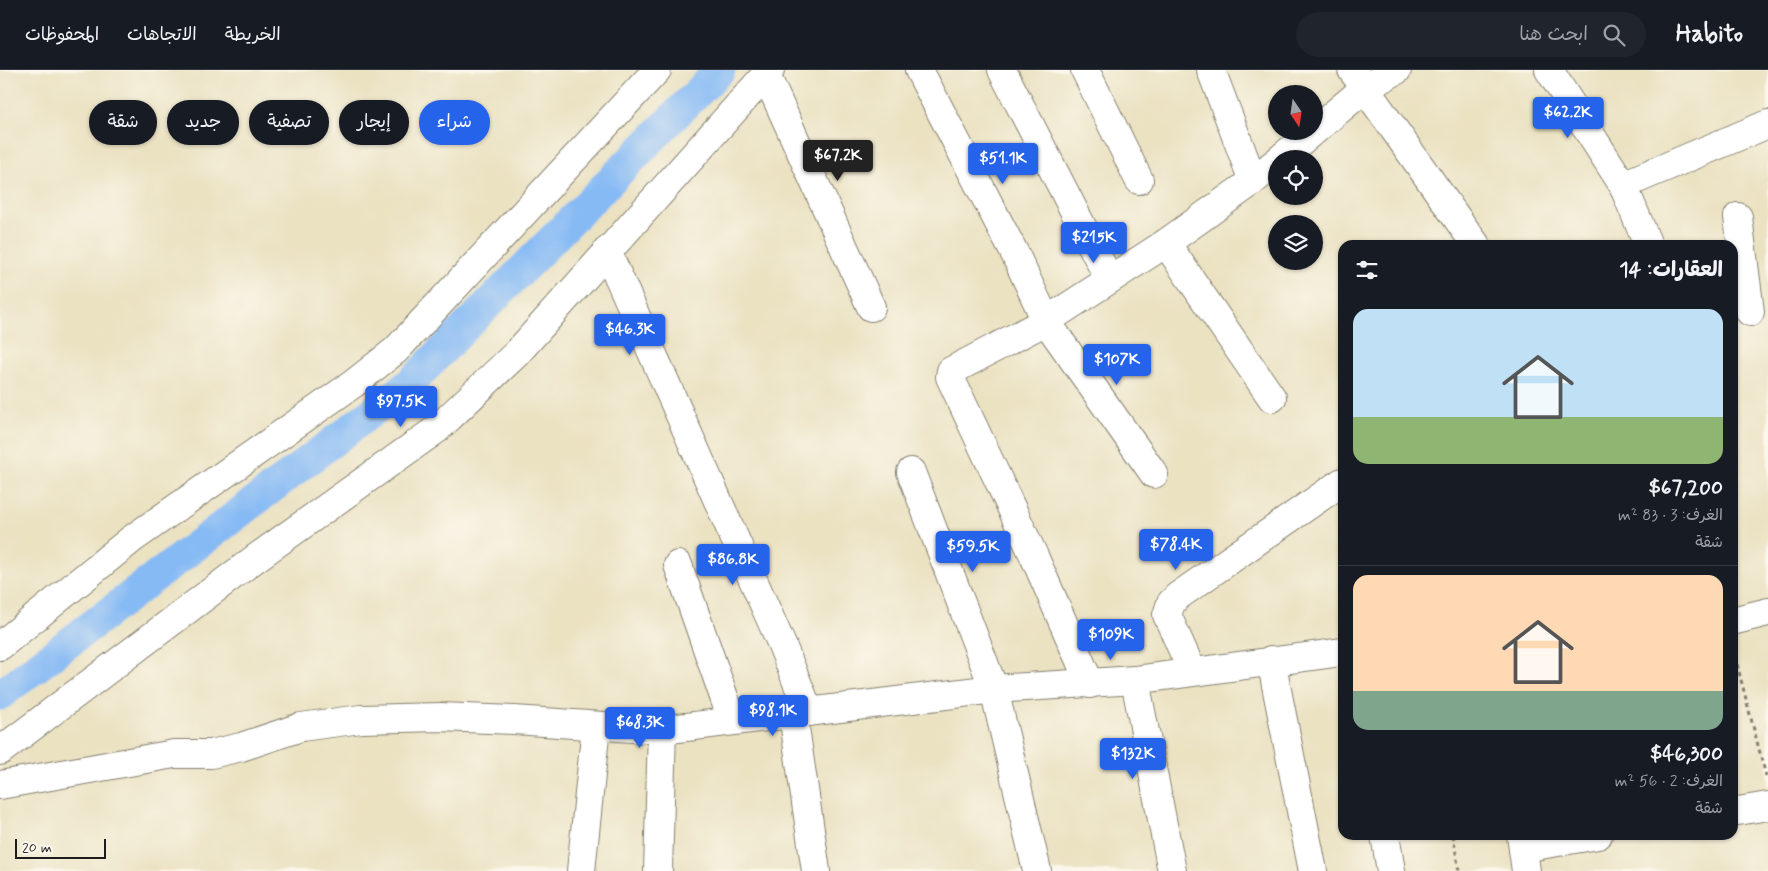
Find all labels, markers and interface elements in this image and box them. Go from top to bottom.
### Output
search box [1296,12,1646,57]
text: Habito [1676,19,1743,50]
icon: search [1600,21,1628,49]
text: ابحث هنا [1519,22,1588,47]
text: المحفوظات [25,23,99,47]
text: الاتجاهات [127,23,197,47]
text: الخريطة [225,23,281,47]
north arrow [1268,85,1322,140]
map controls [1268,85,1323,270]
pin: $62.2K [1527,97,1609,139]
chip: شقة [89,100,157,145]
chip: جديد [167,100,239,145]
chip: تصفية [249,100,329,145]
chip: إيجار [339,100,409,145]
chip: شراء [419,100,490,145]
text: $62.2K [1544,102,1592,123]
pin: $67.2K [797,140,879,182]
pin: $51.1K [962,142,1044,185]
text: $67.2K [814,145,862,166]
text: $51.1K [979,148,1027,169]
button: locate [1268,150,1323,205]
button: layers [1268,215,1323,270]
pin: $215K [1059,222,1129,264]
text: $215K [1072,227,1116,248]
icon: filters [1353,256,1381,284]
text: العقارات: 14 [1619,256,1723,284]
pin: $46.3K [589,314,671,356]
text: $46.3K [605,319,655,340]
icon: home [1493,342,1583,432]
pin: $107K [1082,344,1152,386]
text: $107K [1094,349,1140,370]
pin: $97.5K [360,386,442,428]
text: $97.5K [376,391,426,412]
text: $67,200 [1649,474,1723,502]
text: الغرف: 3 · 83 m² [1618,505,1723,526]
pin: $78.4K [1135,528,1217,571]
pin: $59.5K [932,530,1014,573]
text: شقة [1695,532,1723,553]
text: $78.4K [1150,534,1202,555]
text: $59.5K [947,536,999,557]
pin: $86.8K [692,544,774,586]
text: $86.8K [708,549,758,570]
icon: home [1493,607,1583,697]
pin: $109K [1076,618,1146,661]
text: $109K [1088,624,1134,645]
pin: $98.1K [732,694,814,737]
text: $98.1K [749,700,797,721]
pin: $68.3K [599,706,681,749]
text: $68.3K [616,712,664,733]
pin: $132K [1098,738,1168,780]
text: $46,300 [1650,740,1723,768]
text: $132K [1111,743,1155,764]
text: الغرف: 2 · 56 m² [1615,771,1723,792]
text: شقة [1695,798,1723,819]
scale bar [15,836,106,859]
text: 20 m [22,839,52,857]

